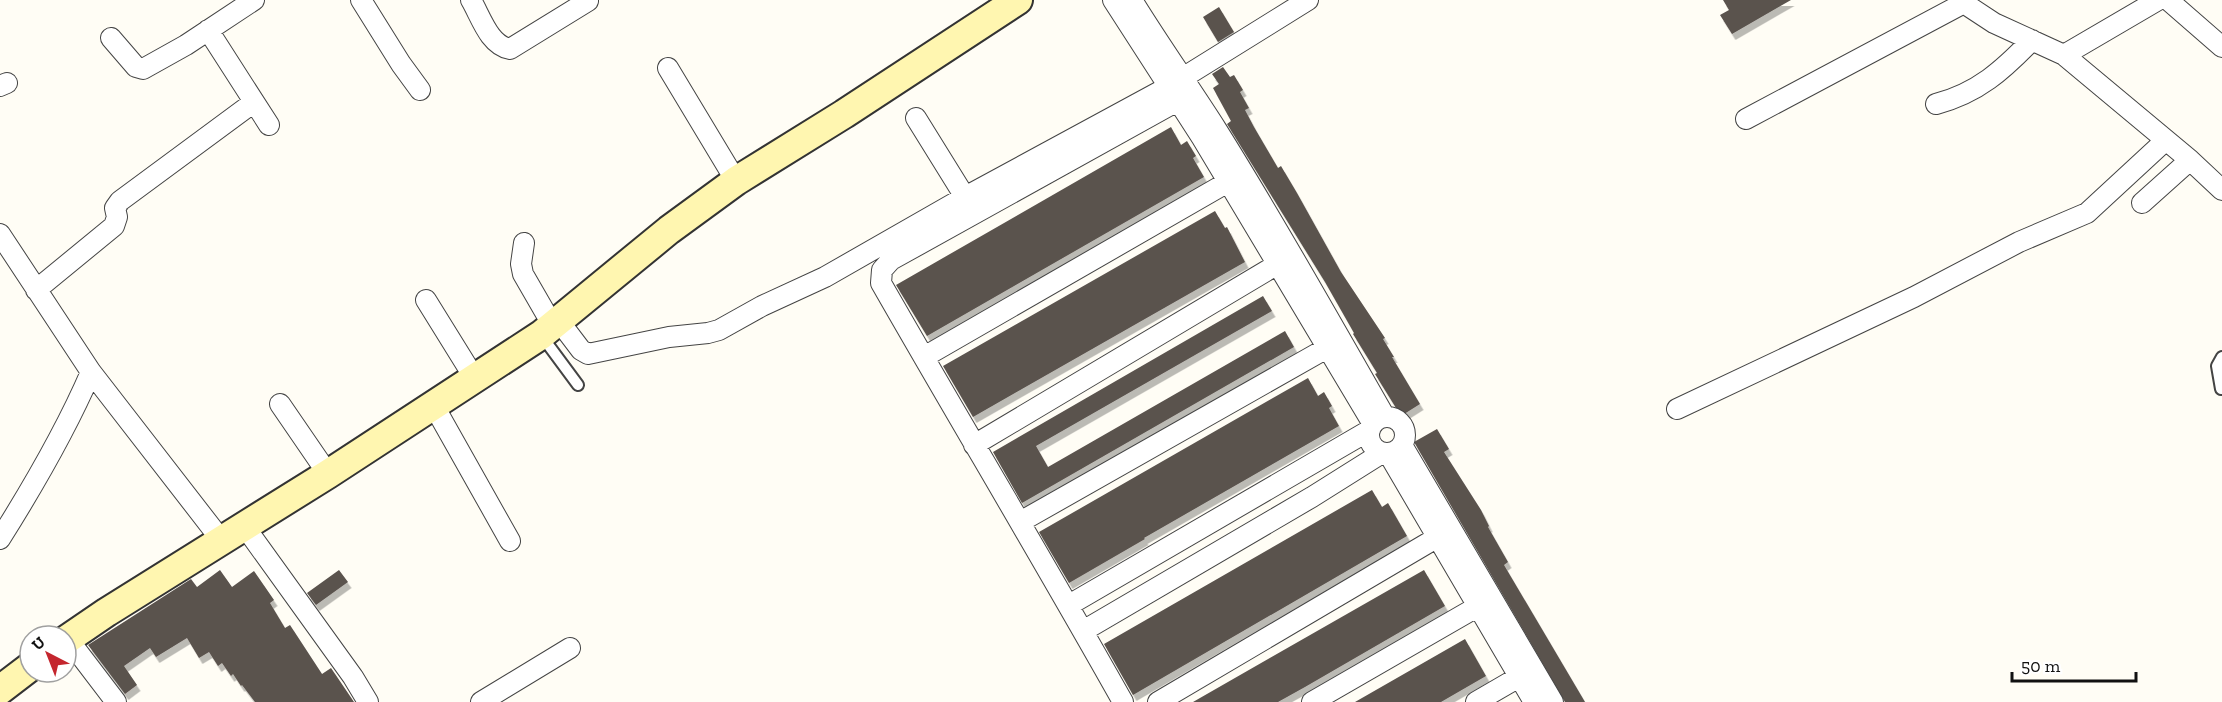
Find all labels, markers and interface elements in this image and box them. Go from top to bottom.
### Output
north arrow [18,624,78,684]
text: U [28,632,49,654]
scale bar [2012,645,2136,683]
text: 50 m [2021,655,2061,677]

